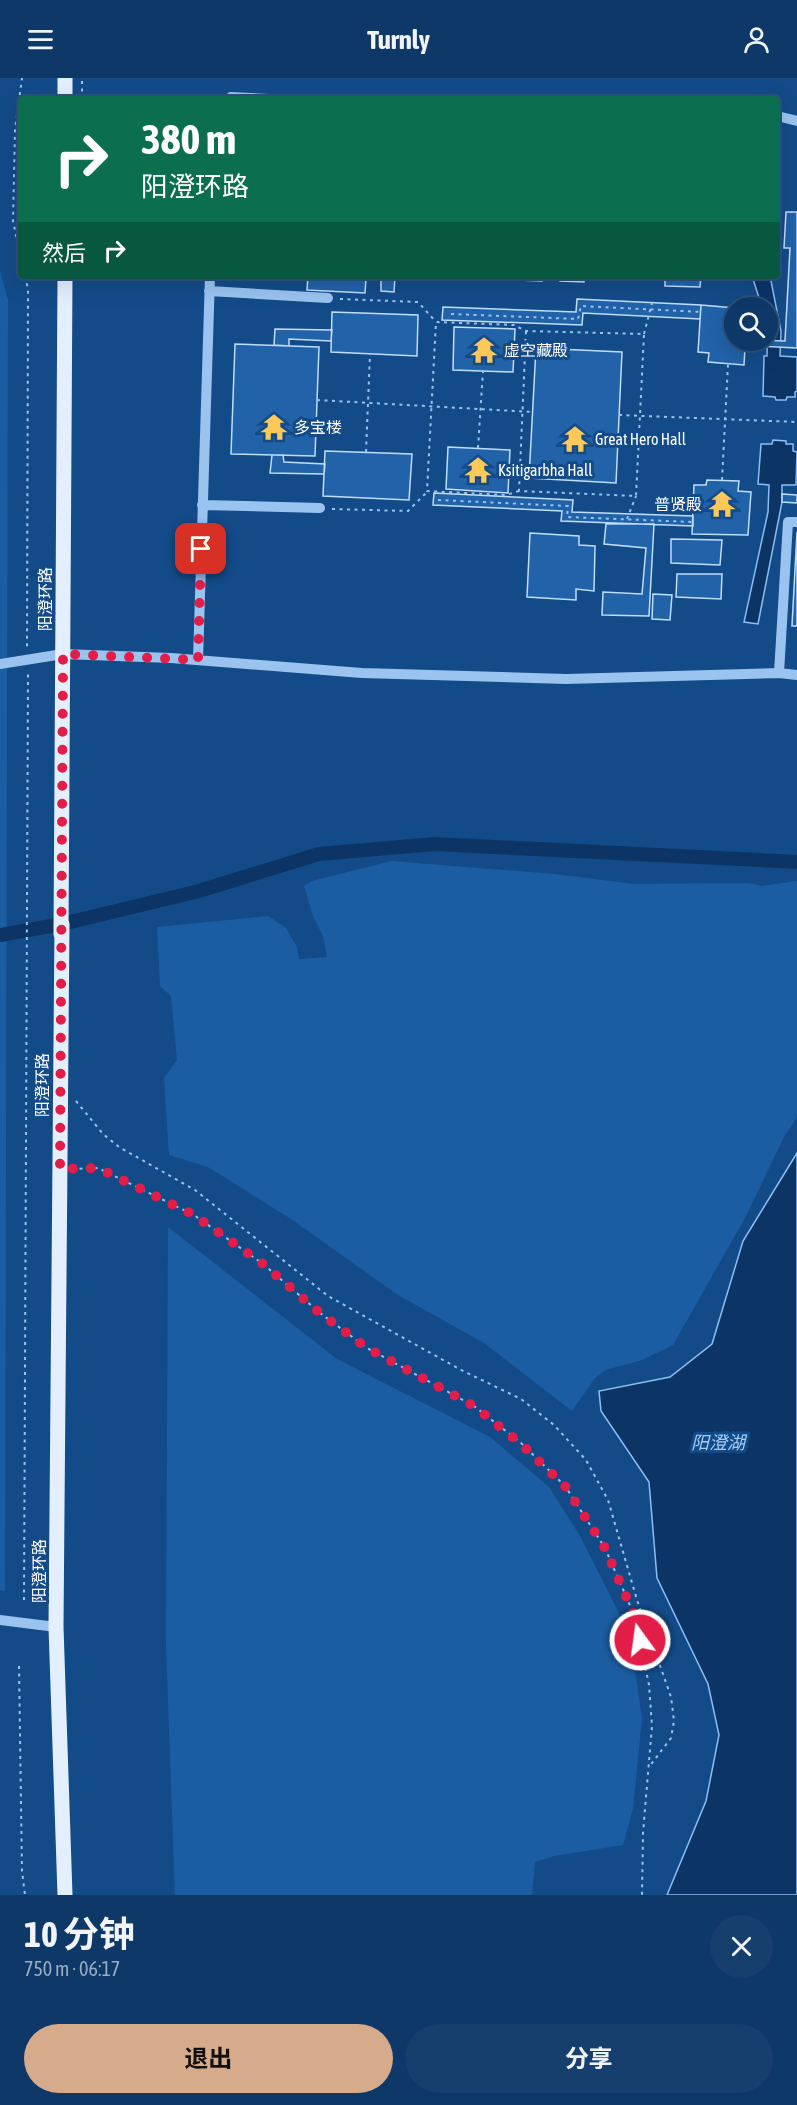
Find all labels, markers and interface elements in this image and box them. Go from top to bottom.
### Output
icon: menu [24,23,57,56]
icon: person [740,23,773,56]
text: Turnly [367,24,430,55]
text: 380 m [141,115,236,163]
icon: right [42,120,120,198]
text: 阳澄环路 [141,171,249,202]
icon: right [98,234,131,267]
text: 然后 [42,240,86,266]
map controls [724,297,778,351]
button: search [724,297,778,351]
temple icon: 虚空藏殿 [469,335,499,365]
place label: 虚空藏殿 [504,341,568,359]
temple icon: 多宝楼 [259,412,289,442]
place label: 多宝楼 [294,418,342,436]
temple icon: Great Hero Hall [560,424,590,454]
place label: Great Hero Hall [595,430,687,448]
temple icon: Ksitigarbha Hall [463,455,493,485]
place label: Ksitigarbha Hall [498,461,593,480]
temple icon: 普贤殿 [707,489,737,519]
place label: 普贤殿 [654,495,702,513]
pin [175,523,226,574]
icon: arrive [184,532,217,565]
street label: 阳澄环路 [36,567,54,631]
street label: 阳澄环路 [33,1053,51,1117]
water label: 阳澄湖 [691,1432,748,1453]
street label: 阳澄环路 [30,1539,48,1603]
position arrow [608,1608,672,1672]
text: 10 分钟 [24,1913,135,1955]
button: close [710,1915,773,1978]
text: 750 m · 06:17 [24,1957,120,1980]
button: 退出 [24,2024,393,2093]
button: 分享 [405,2024,773,2093]

